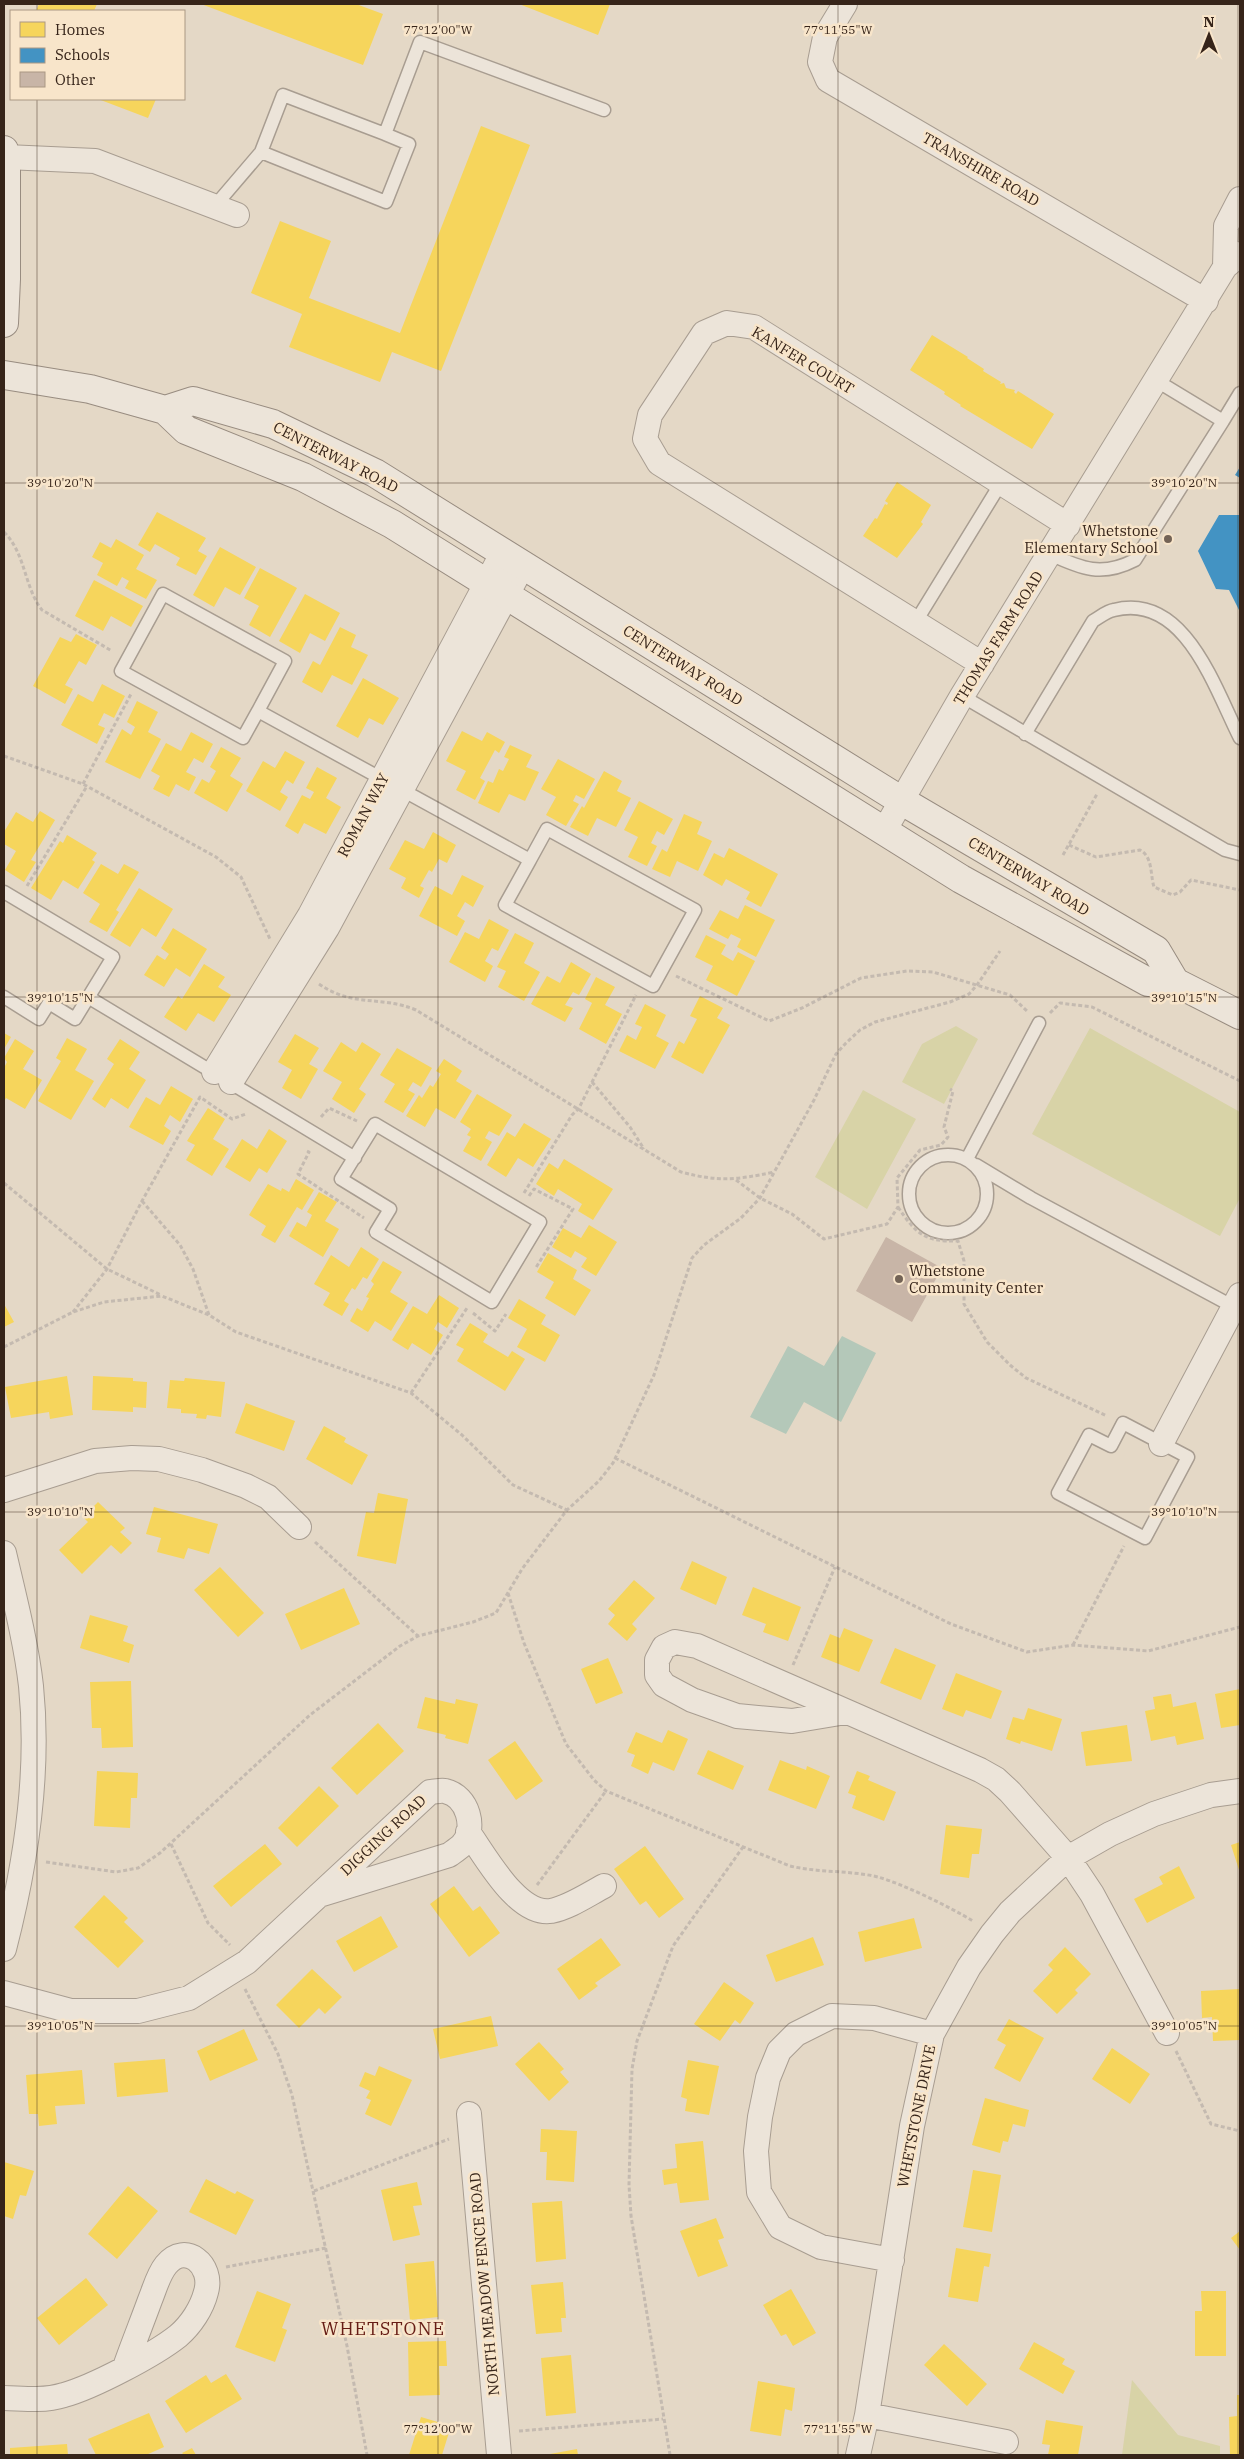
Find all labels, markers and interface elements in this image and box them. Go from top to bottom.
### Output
legend [10,10,185,100]
north arrow [1184,10,1234,60]
text: N [1203,13,1215,31]
text: Homes [55,20,105,39]
text: 77°12'00"W [404,22,473,37]
text: 77°11'55"W [804,22,873,37]
text: Schools [55,45,110,64]
text: Other [55,70,95,89]
street label: TRANSHIRE ROAD [919,128,1043,210]
street label: KANFER COURT [748,322,858,398]
street label: CENTERWAY ROAD [270,417,402,497]
text: 39°10'20"N [27,475,93,490]
text: 39°10'20"N [1151,475,1217,490]
place label: Whetstone Elementary School [1024,521,1158,557]
marker: Whetstone Elementary School [1162,533,1174,545]
street label: THOMAS FARM ROAD [949,567,1047,709]
street label: CENTERWAY ROAD [620,620,746,710]
street label: ROMAN WAY [333,769,393,860]
street label: CENTERWAY ROAD [965,832,1093,920]
text: 39°10'15"N [27,990,93,1005]
text: 39°10'15"N [1151,990,1217,1005]
place label: Whetstone Community Center [909,1261,1044,1297]
marker: Whetstone Community Center [893,1273,905,1285]
text: 39°10'10"N [27,1504,93,1519]
text: 39°10'10"N [1151,1504,1217,1519]
street label: DIGGING ROAD [336,1791,430,1879]
text: 39°10'05"N [27,2018,93,2033]
text: 39°10'05"N [1151,2018,1217,2033]
street label: WHETSTONE DRIVE [893,2043,939,2189]
street label: NORTH MEADOW FENCE ROAD [465,2172,503,2396]
district label: WHETSTONE [321,2317,445,2340]
text: 77°12'00"W [404,2421,473,2436]
text: 77°11'55"W [804,2421,873,2436]

